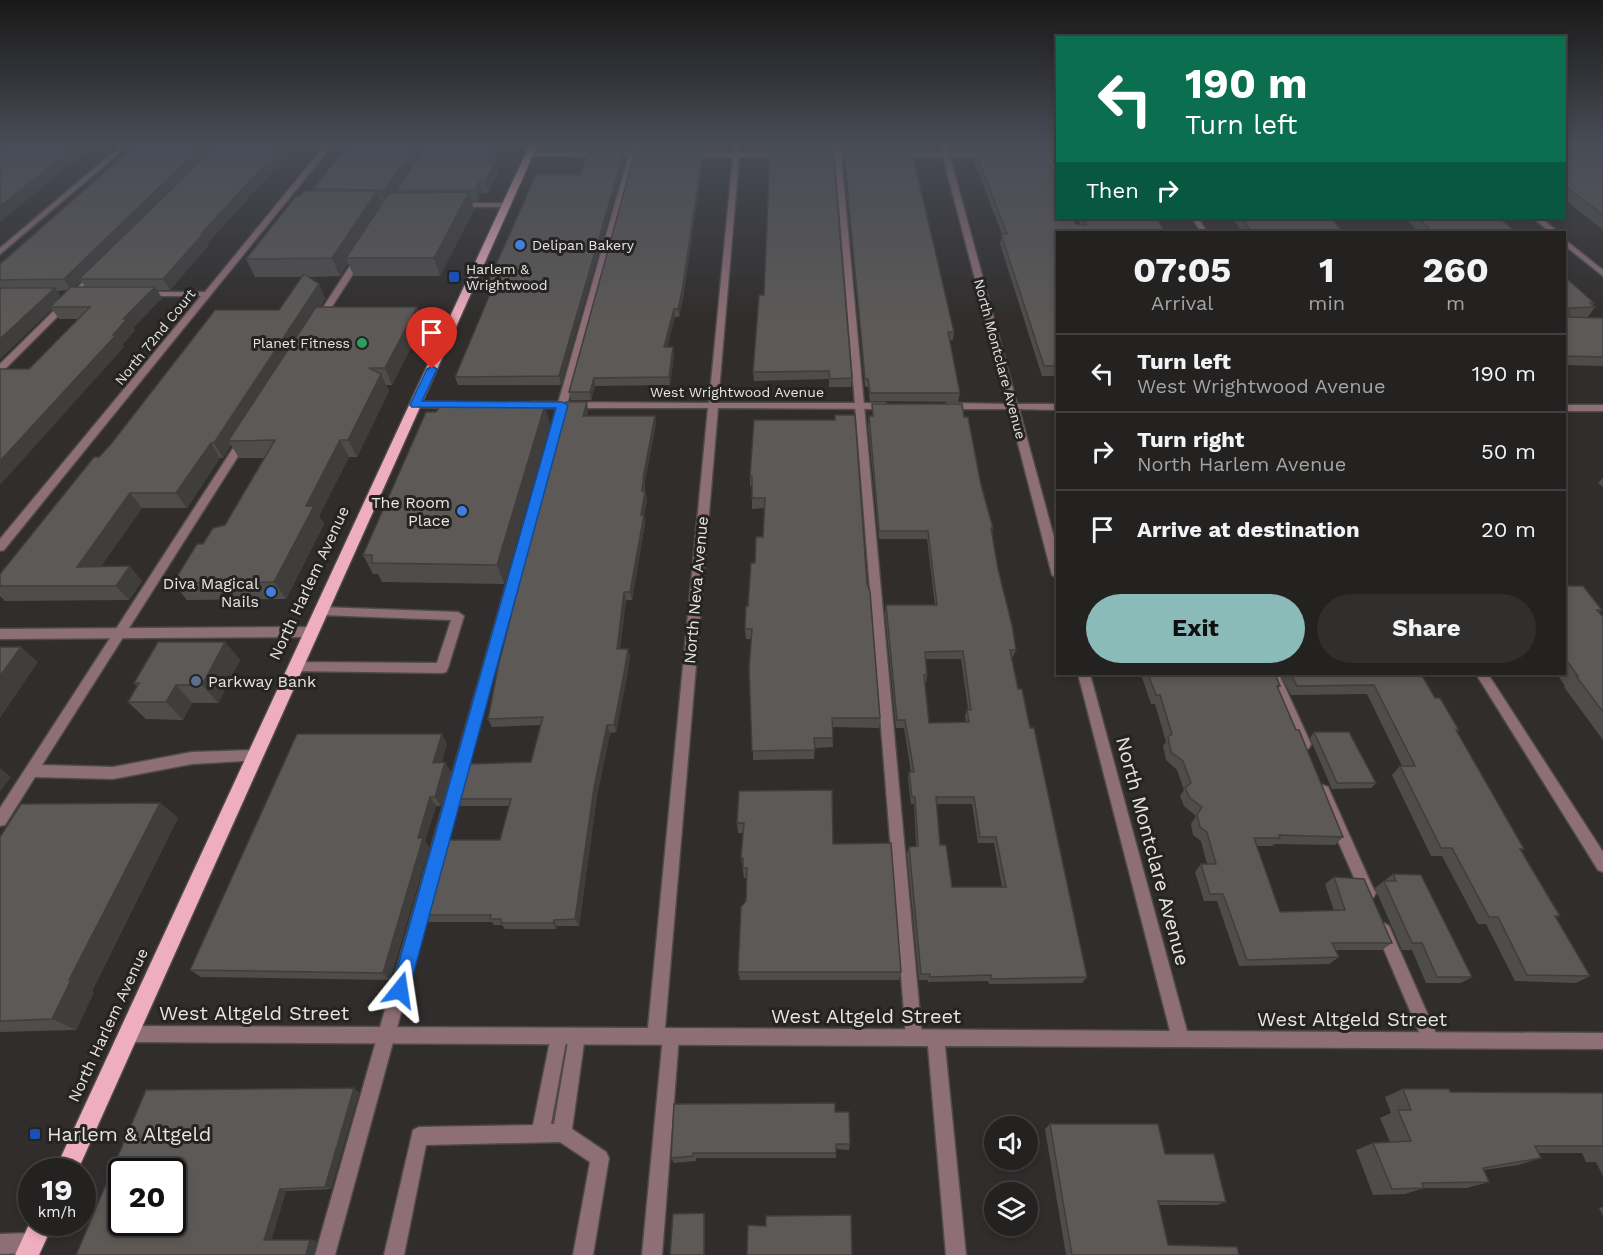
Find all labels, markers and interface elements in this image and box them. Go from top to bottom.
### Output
text: 190 m [1185,59,1308,108]
icon: left [1086,60,1164,138]
text: Turn left [1185,109,1297,141]
icon: right [1151,174,1184,207]
text: Then [1086,178,1139,203]
place label: Delipan Bakery [532,237,635,253]
marker: Delipan Bakery [513,238,527,252]
text: 07:05 [1133,249,1231,291]
text: 1 [1319,249,1335,291]
text: 260 [1422,249,1489,291]
place label: Harlem & Wrightwood [466,261,547,293]
marker: Harlem & Wrightwood [447,270,461,284]
street label: North Montclare Avenue [971,277,1029,441]
street label: North 72nd Court [111,286,199,388]
text: Arrival [1151,291,1213,315]
text: min [1308,291,1345,315]
text: m [1446,291,1465,315]
pin [406,307,457,369]
icon: arrive [415,316,448,349]
place label: Planet Fitness [252,335,350,351]
marker: Planet Fitness [355,336,369,350]
text: Turn left [1137,349,1231,374]
icon: left [1086,357,1119,390]
text: 190 m [1472,361,1536,386]
text: West Wrightwood Avenue [1137,374,1386,398]
street label: West Wrightwood Avenue [650,384,824,400]
text: Turn right [1137,427,1244,452]
icon: right [1086,435,1119,468]
text: 50 m [1481,439,1536,464]
text: North Harlem Avenue [1137,452,1346,476]
place label: The Room Place [371,493,450,530]
street label: North Harlem Avenue [265,503,353,663]
marker: The Room Place [455,504,469,518]
icon: arrive [1086,513,1119,546]
street label: North Neva Avenue [680,515,712,665]
text: Arrive at destination [1137,517,1360,542]
text: 20 m [1481,517,1536,542]
place label: Diva Magical Nails [163,574,259,611]
marker: Diva Magical Nails [264,585,278,599]
button: Exit [1086,594,1305,663]
button: Share [1317,594,1536,663]
place label: Parkway Bank [208,672,316,691]
marker: Parkway Bank [189,674,203,688]
street label: North Montclare Avenue [1111,734,1195,968]
street label: North Harlem Avenue [64,945,152,1105]
position arrow [368,958,432,1022]
street label: West Altgeld Street [159,1001,350,1025]
street label: West Altgeld Street [771,1004,962,1028]
street label: West Altgeld Street [1257,1007,1448,1031]
map controls [984,1116,1038,1236]
button: sound [984,1116,1038,1170]
place label: Harlem & Altgeld [47,1122,211,1146]
marker: Harlem & Altgeld [28,1127,42,1141]
speed limit sign: 20 [108,1158,186,1236]
text: 19 [41,1172,73,1207]
button: layers [984,1182,1038,1236]
text: km/h [38,1203,76,1221]

